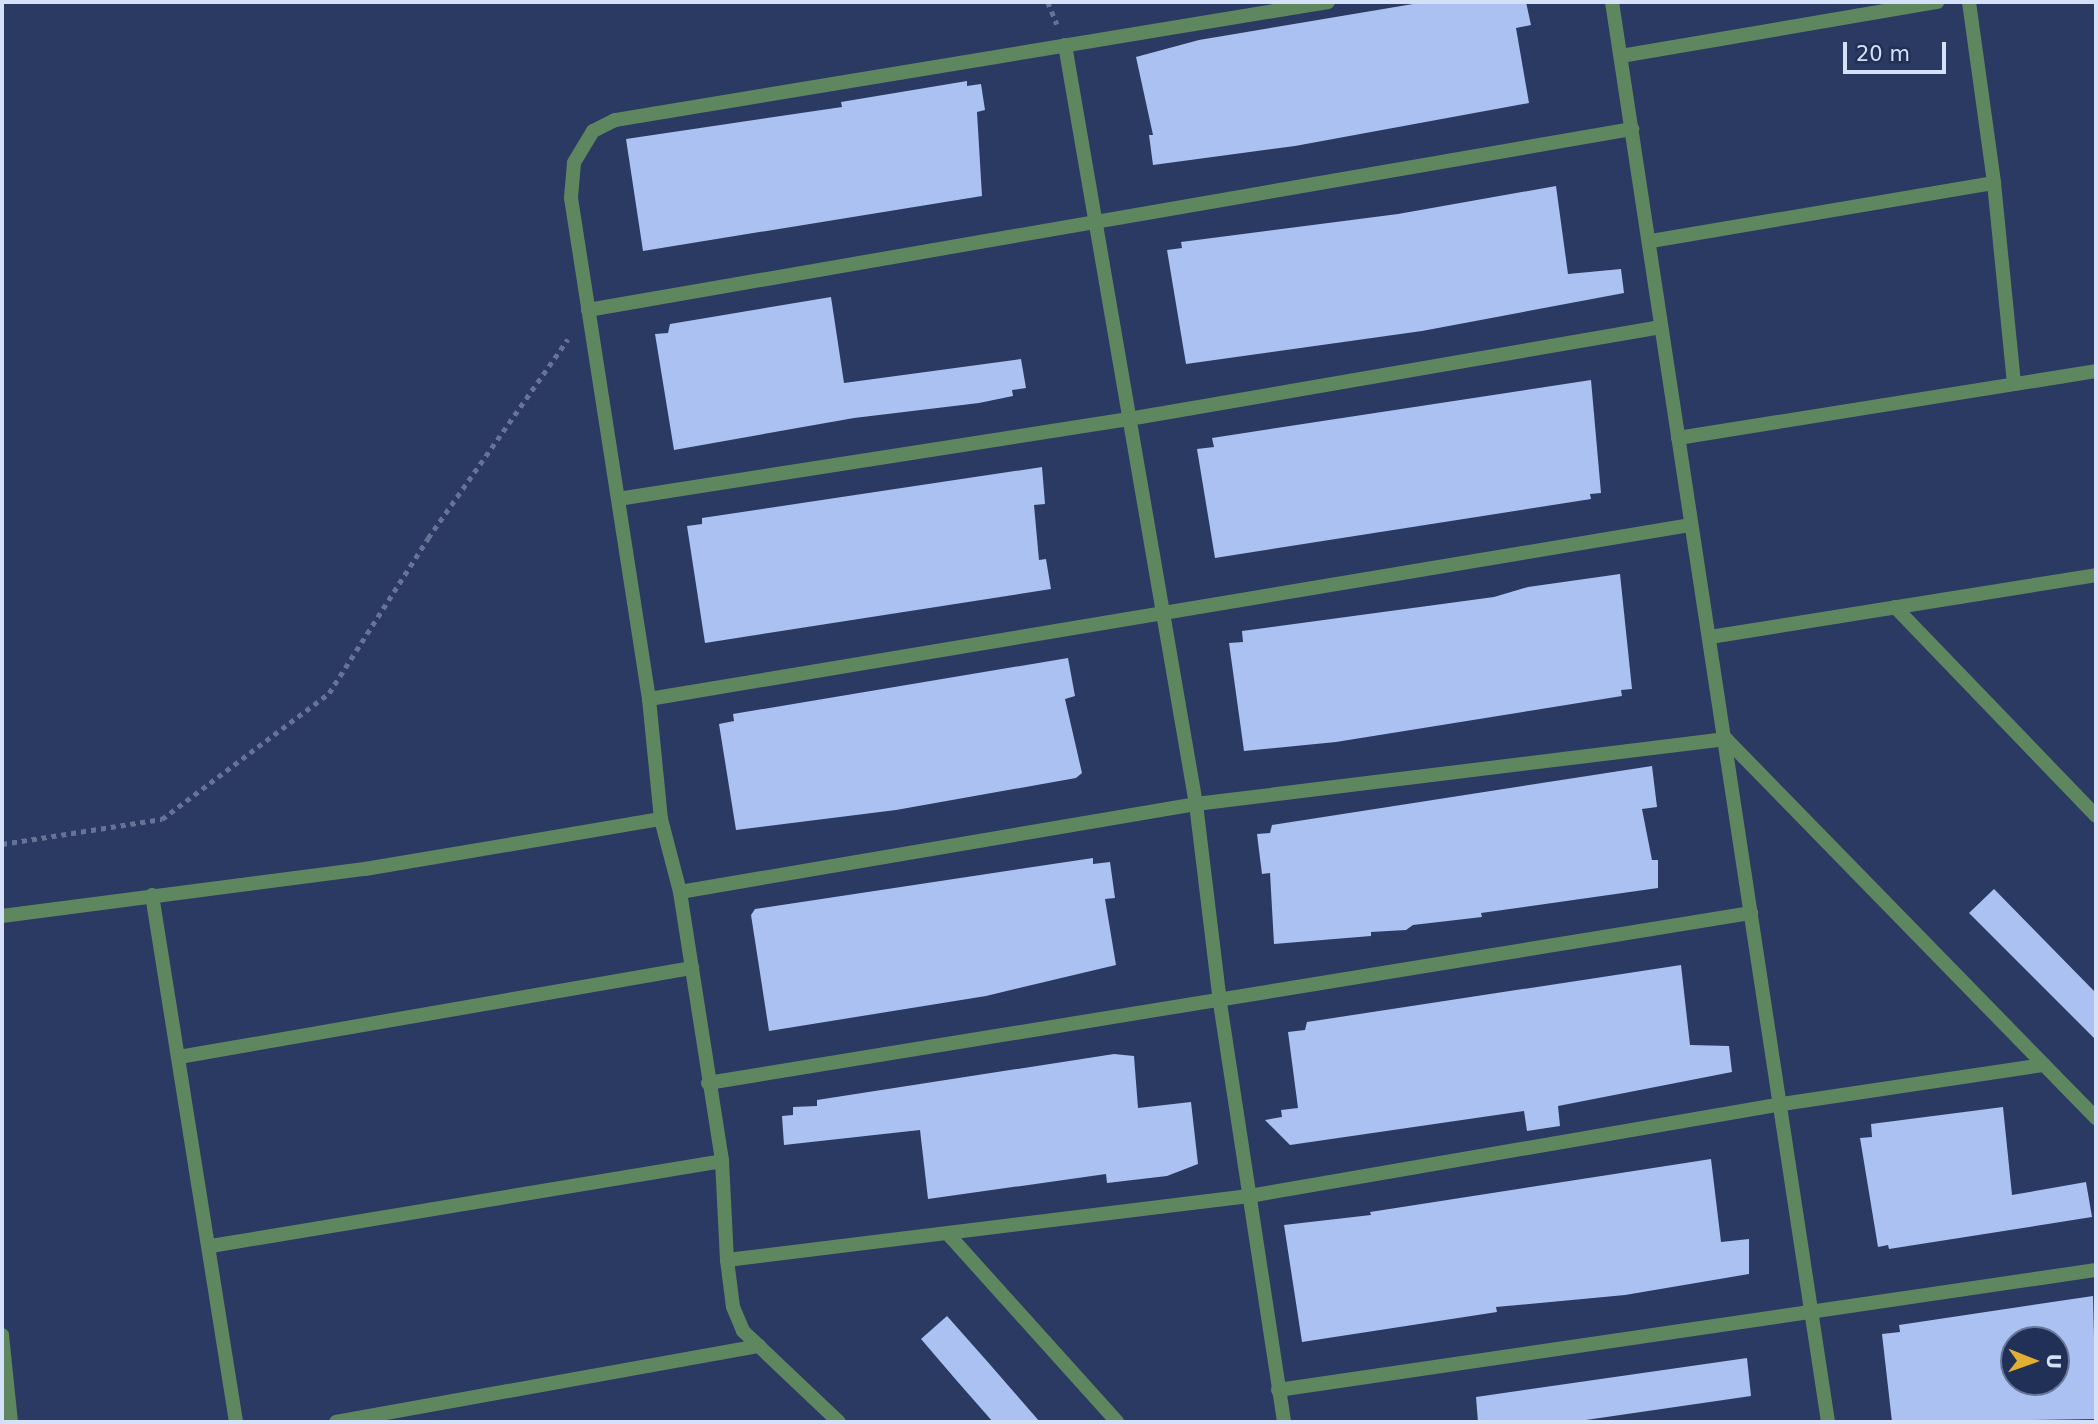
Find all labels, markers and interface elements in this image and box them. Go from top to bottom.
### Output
scale bar [1846,28,1949,72]
text: 20 m [1856,42,1910,66]
north arrow [2000,1326,2070,1396]
text: U [2043,1353,2065,1369]

